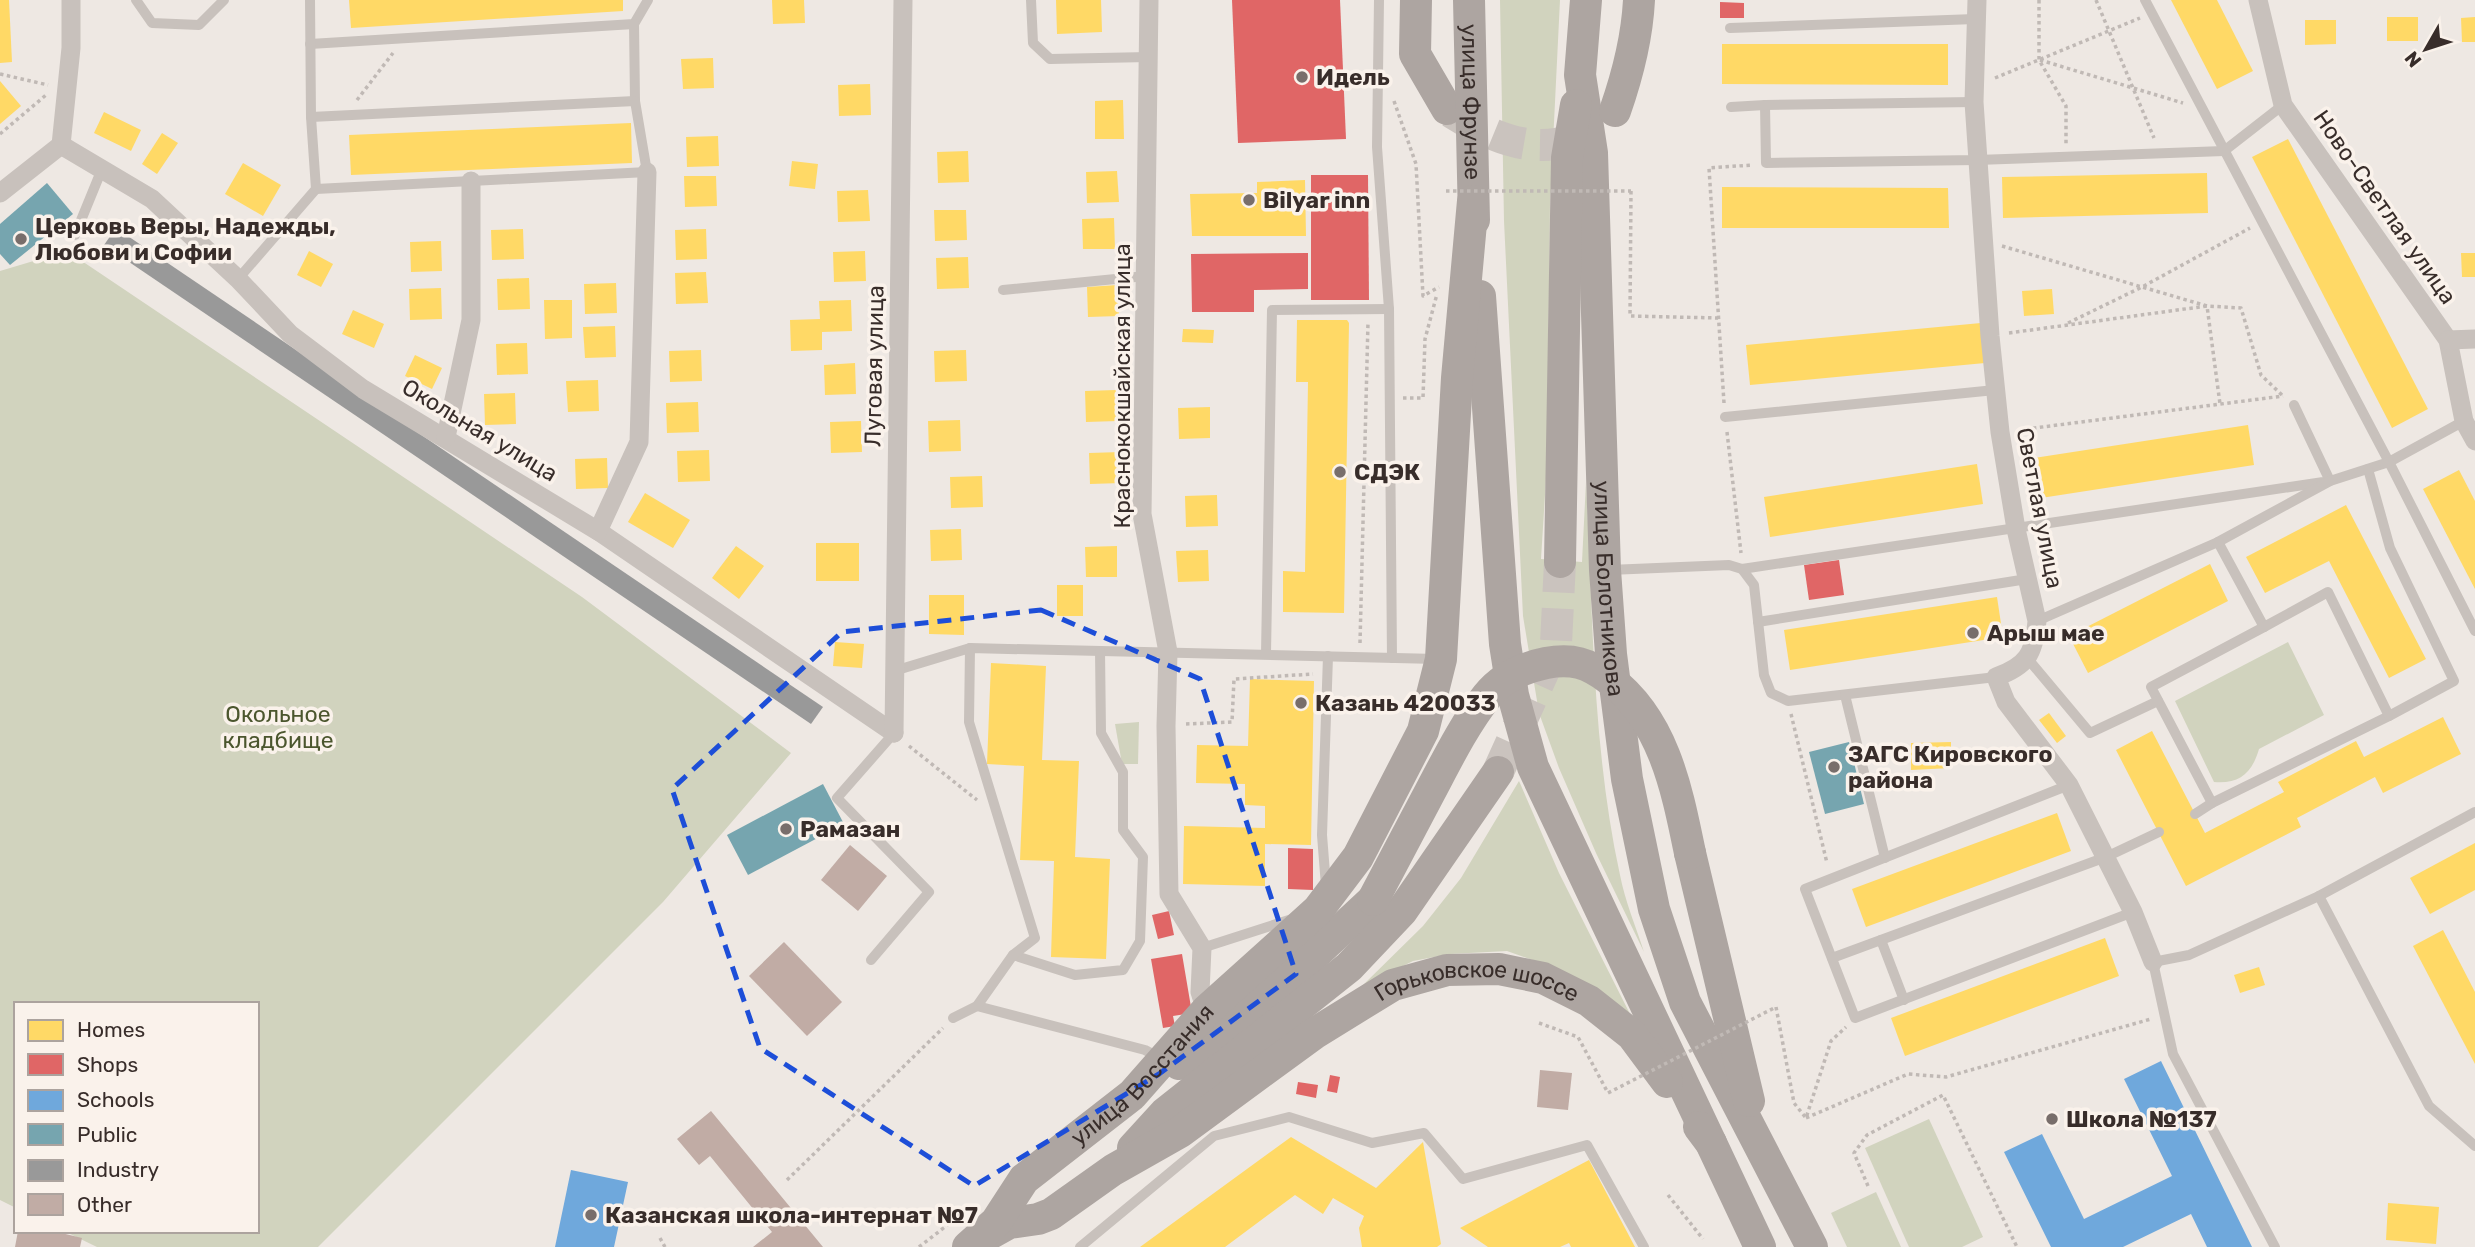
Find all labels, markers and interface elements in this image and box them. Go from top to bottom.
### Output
north arrow [2391,14,2461,84]
street label: улица Фрунзе [1456,24,1487,180]
text: N [2400,47,2426,72]
place label: Идель [1316,63,1390,91]
marker: Идель [1294,69,1310,85]
street label: Ново-Светлая улица [2308,105,2462,309]
place label: Bilyar inn [1263,186,1370,214]
marker: Bilyar inn [1241,192,1257,208]
place label: Церковь Веры, Надежды, Любови и Софии [35,212,336,266]
marker: Церковь Веры, Надежды, Любови и Софии [13,231,29,247]
street label: Краснококшайская улица [1108,243,1136,529]
street label: Луговая улица [859,285,889,447]
street label: Окольная улица [397,373,563,487]
street label: Светлая улица [2011,425,2069,591]
place label: СДЭК [1354,458,1420,486]
marker: СДЭК [1332,464,1348,480]
street label: улица Болотникова [1588,480,1630,698]
place label: Арыш мае [1987,619,2105,647]
marker: Арыш мае [1965,625,1981,641]
place label: Казань 420033 [1315,689,1496,717]
marker: Казань 420033 [1293,695,1309,711]
park label: Окольное кладбище [222,700,334,754]
place label: ЗАГС Кировского района [1848,740,2053,794]
marker: ЗАГС Кировского района [1826,759,1842,775]
place label: Рамазан [800,815,900,843]
marker: Рамазан [778,821,794,837]
text: Горьковское шоссе [1369,954,1584,1008]
street label: Горьковское шоссе [1372,985,1584,1017]
street label: улица Восстания [1065,998,1220,1152]
legend [14,1002,259,1233]
text: Homes [77,1017,145,1042]
text: Shops [77,1052,138,1077]
text: Schools [77,1087,154,1112]
place label: Школа №137 [2066,1105,2217,1133]
marker: Школа №137 [2044,1111,2060,1127]
text: Public [77,1122,137,1147]
text: Industry [77,1157,159,1182]
text: Other [77,1192,132,1217]
place label: Казанская школа-интернат №7 [605,1201,978,1229]
marker: Казанская школа-интернат №7 [583,1207,599,1223]

